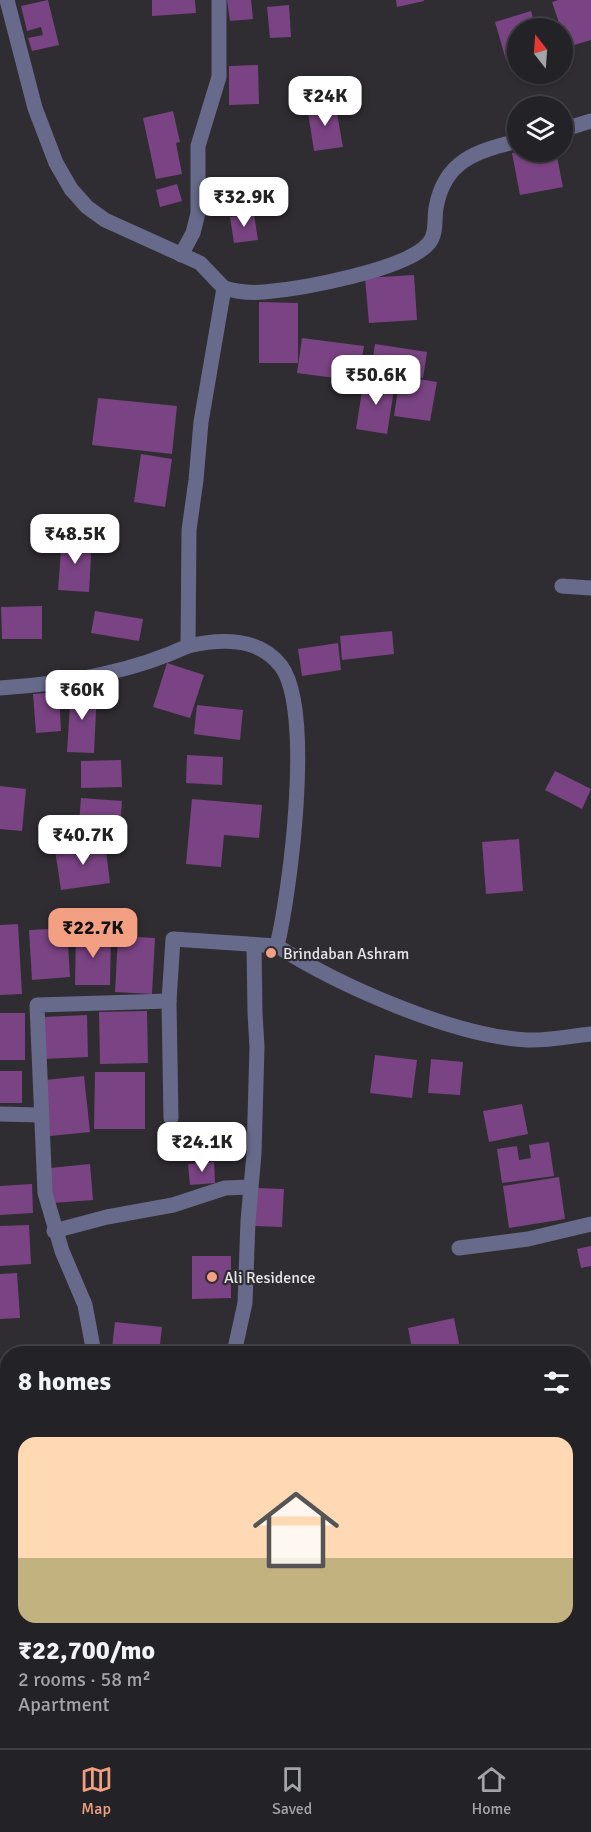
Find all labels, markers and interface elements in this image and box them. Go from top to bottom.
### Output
north arrow [507,18,573,84]
map controls [507,18,573,162]
pin: ₹24K [289,76,361,127]
text: ₹24K [303,83,347,108]
button: layers [507,96,573,162]
pin: ₹32.9K [195,177,293,228]
text: ₹32.9K [213,184,275,209]
pin: ₹50.6K [327,355,425,406]
text: ₹50.6K [345,362,407,387]
pin: ₹48.5K [26,514,124,565]
text: ₹48.5K [44,521,106,546]
pin: ₹60K [46,670,118,721]
text: ₹60K [60,677,104,702]
pin: ₹40.7K [34,815,132,866]
text: ₹40.7K [52,822,114,847]
pin: ₹22.7K [44,908,142,959]
text: ₹22.7K [62,915,124,940]
place label: Brindaban Ashram [283,944,409,964]
marker: Brindaban Ashram [264,946,278,960]
pin: ₹24.1K [153,1122,251,1173]
text: ₹24.1K [171,1129,233,1154]
place label: Ali Residence [224,1268,316,1288]
marker: Ali Residence [205,1270,219,1284]
text: 8 homes [18,1366,111,1398]
icon: filters [540,1366,573,1399]
icon: home [242,1476,350,1584]
text: ₹22,700/mo [18,1635,155,1667]
text: 2 rooms · 58 m² [18,1667,151,1692]
text: Apartment [18,1692,110,1717]
tab: Map [80,1763,113,1819]
tab: Saved [272,1763,312,1819]
tab: Home [471,1763,511,1819]

